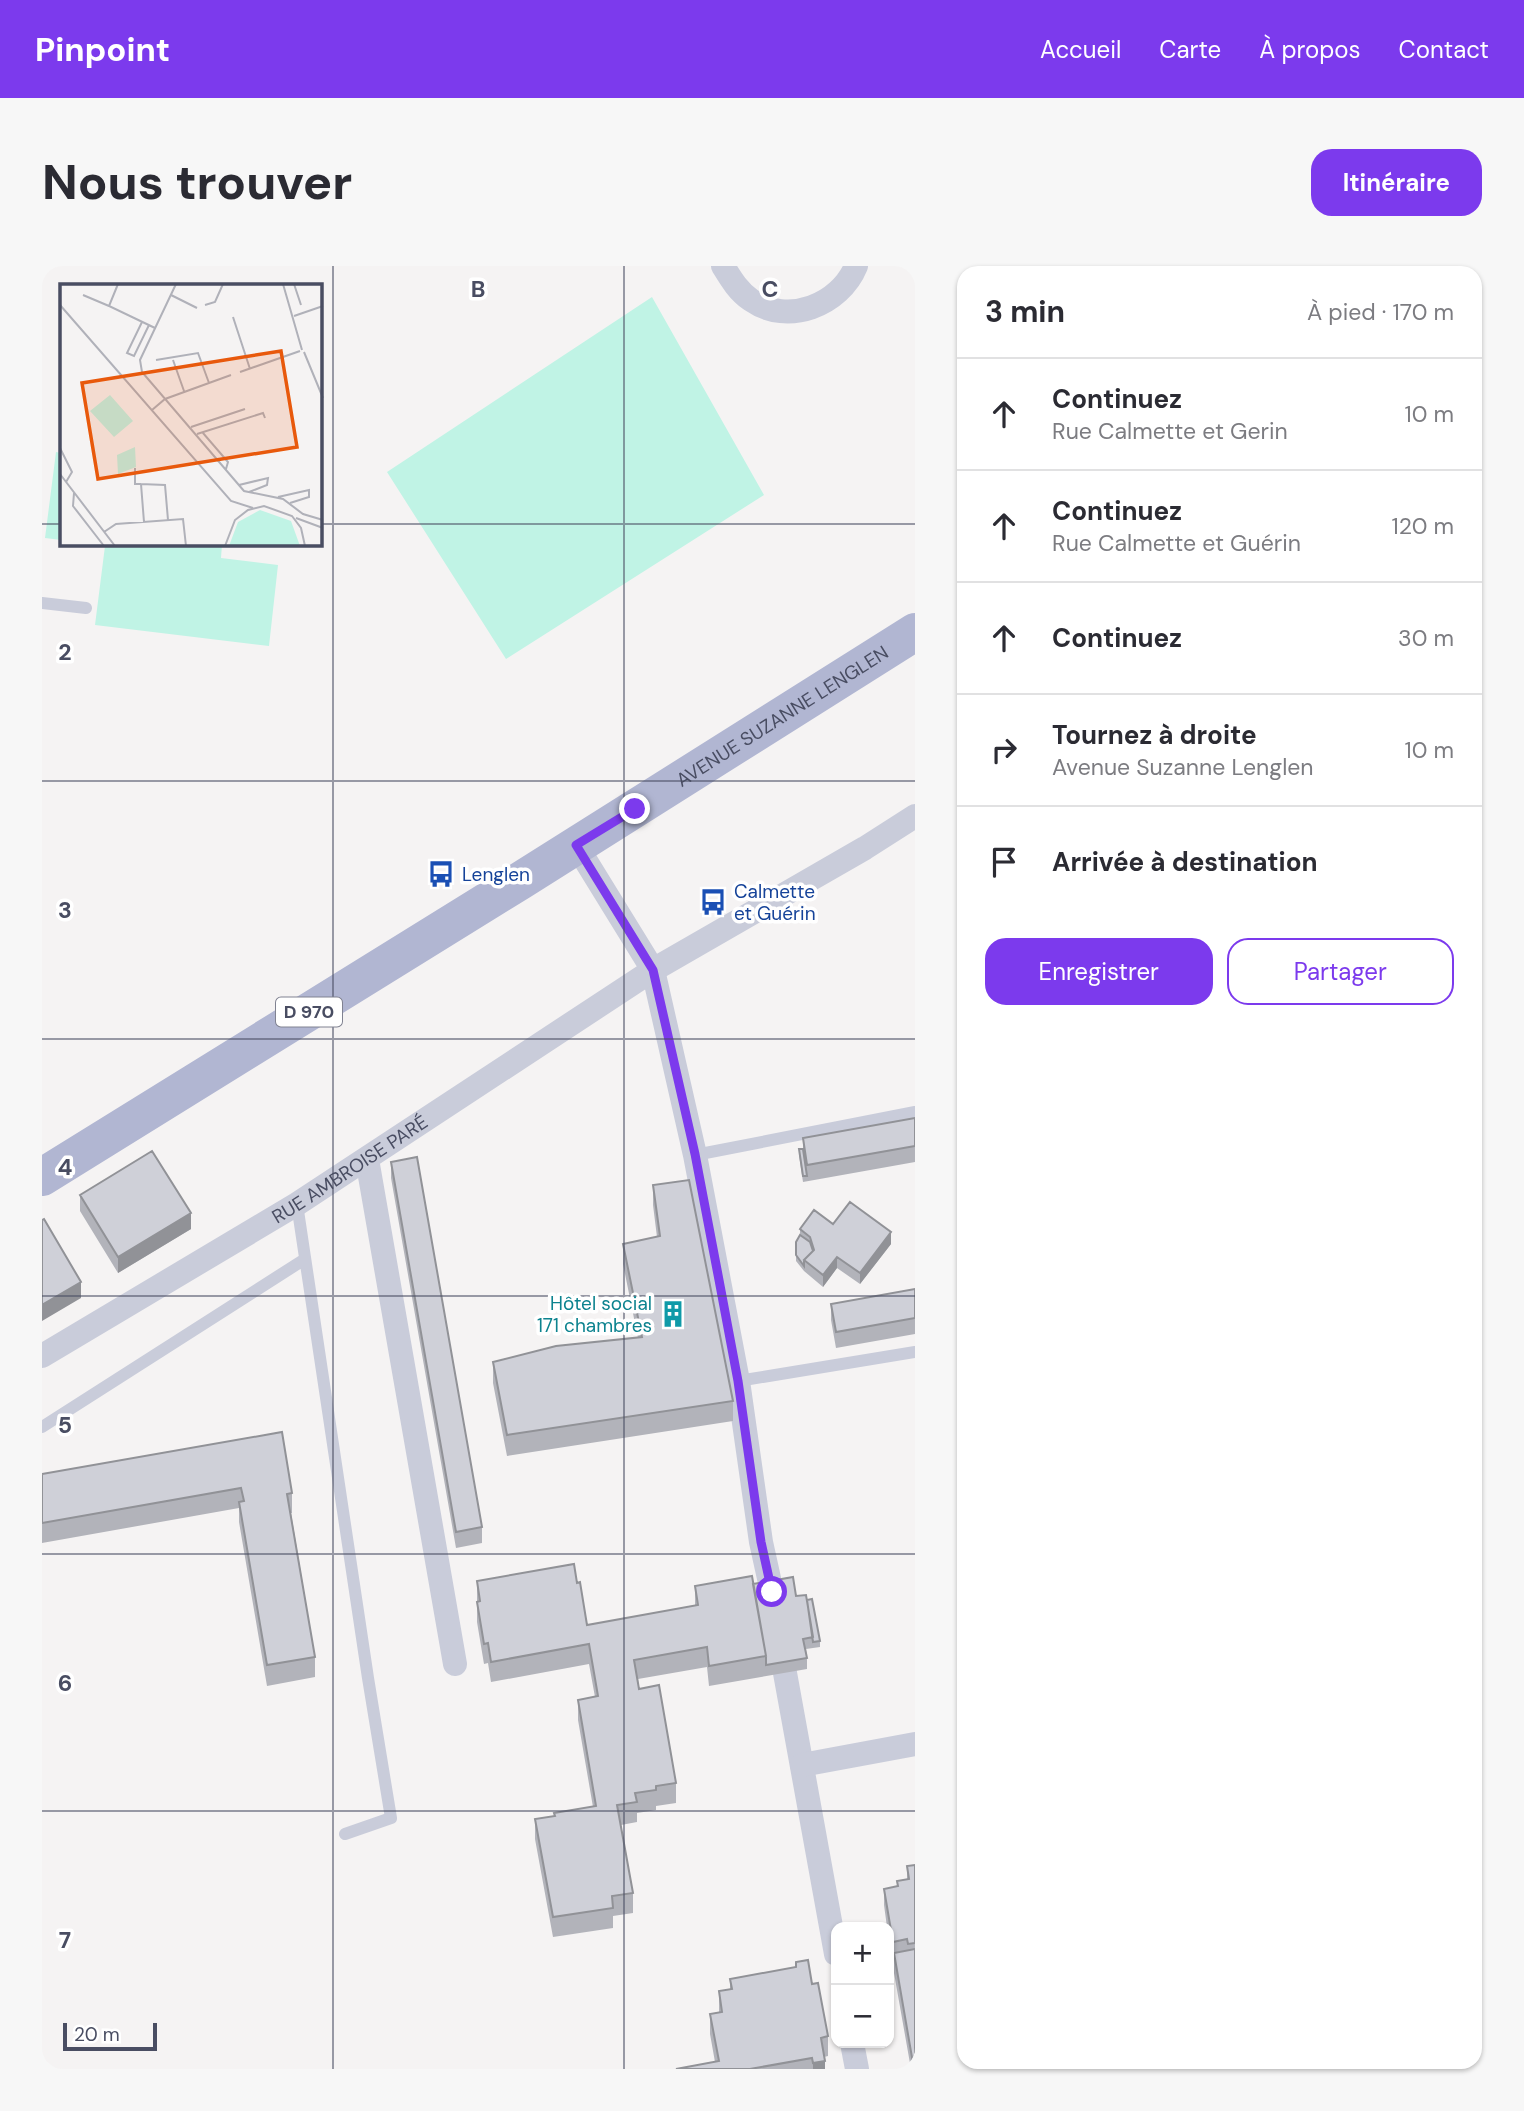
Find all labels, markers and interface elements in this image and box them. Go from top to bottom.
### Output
text: Pinpoint [35,28,170,71]
text: Accueil [1040,34,1121,65]
text: Carte [1159,34,1221,65]
text: À propos [1259,34,1361,65]
text: Contact [1399,34,1489,65]
button: Itinéraire [1311,149,1482,216]
text: Nous trouver [42,150,352,214]
text: B [471,274,485,304]
text: C [762,274,778,304]
inset map [60,284,322,546]
text: 3 min [985,292,1065,331]
text: À pied · 170 m [1307,297,1454,327]
text: Continuez [1052,382,1182,416]
icon: ahead [985,395,1023,433]
text: 10 m [1404,399,1454,429]
text: Rue Calmette et Gerin [1052,416,1288,446]
text: Continuez [1052,494,1182,528]
icon: ahead [985,507,1023,545]
text: 120 m [1391,511,1454,541]
text: Rue Calmette et Guérin [1052,528,1301,558]
icon: ahead [985,619,1023,657]
text: Continuez [1052,621,1182,655]
text: 30 m [1398,623,1454,653]
text: 2 [58,637,72,667]
street label: AVENUE SUZANNE LENGLEN [671,640,893,792]
text: Tournez à droite [1052,718,1257,752]
icon: right [985,731,1023,769]
text: 10 m [1404,735,1454,765]
text: Avenue Suzanne Lenglen [1052,752,1314,782]
route end [619,793,650,824]
icon: arrive [985,843,1023,881]
text: Arrivée à destination [1052,845,1318,879]
bus stop icon: Lenglen [426,859,456,889]
place label: Lenglen [462,862,530,887]
place label: Calmette et Guérin [734,879,816,926]
bus stop icon: Calmette et Guérin [698,887,728,917]
text: 3 [58,895,72,925]
button: Enregistrer [985,938,1213,1005]
button: Partager [1227,938,1454,1005]
road number: D 970 [276,998,342,1026]
street label: RUE AMBROISE PARÉ [267,1109,432,1229]
text: 4 [58,1152,73,1182]
place label: Hôtel social 171 chambres [537,1291,652,1338]
building icon: Hôtel social 171 chambres [658,1299,688,1329]
text: 5 [58,1410,72,1440]
route start [756,1576,787,1607]
text: 6 [58,1668,72,1698]
map controls [831,1922,894,2048]
button: + [831,1922,894,1985]
text: 7 [59,1925,71,1955]
button: − [831,1985,894,2048]
scale bar [63,2020,158,2052]
text: 20 m [74,2022,120,2047]

